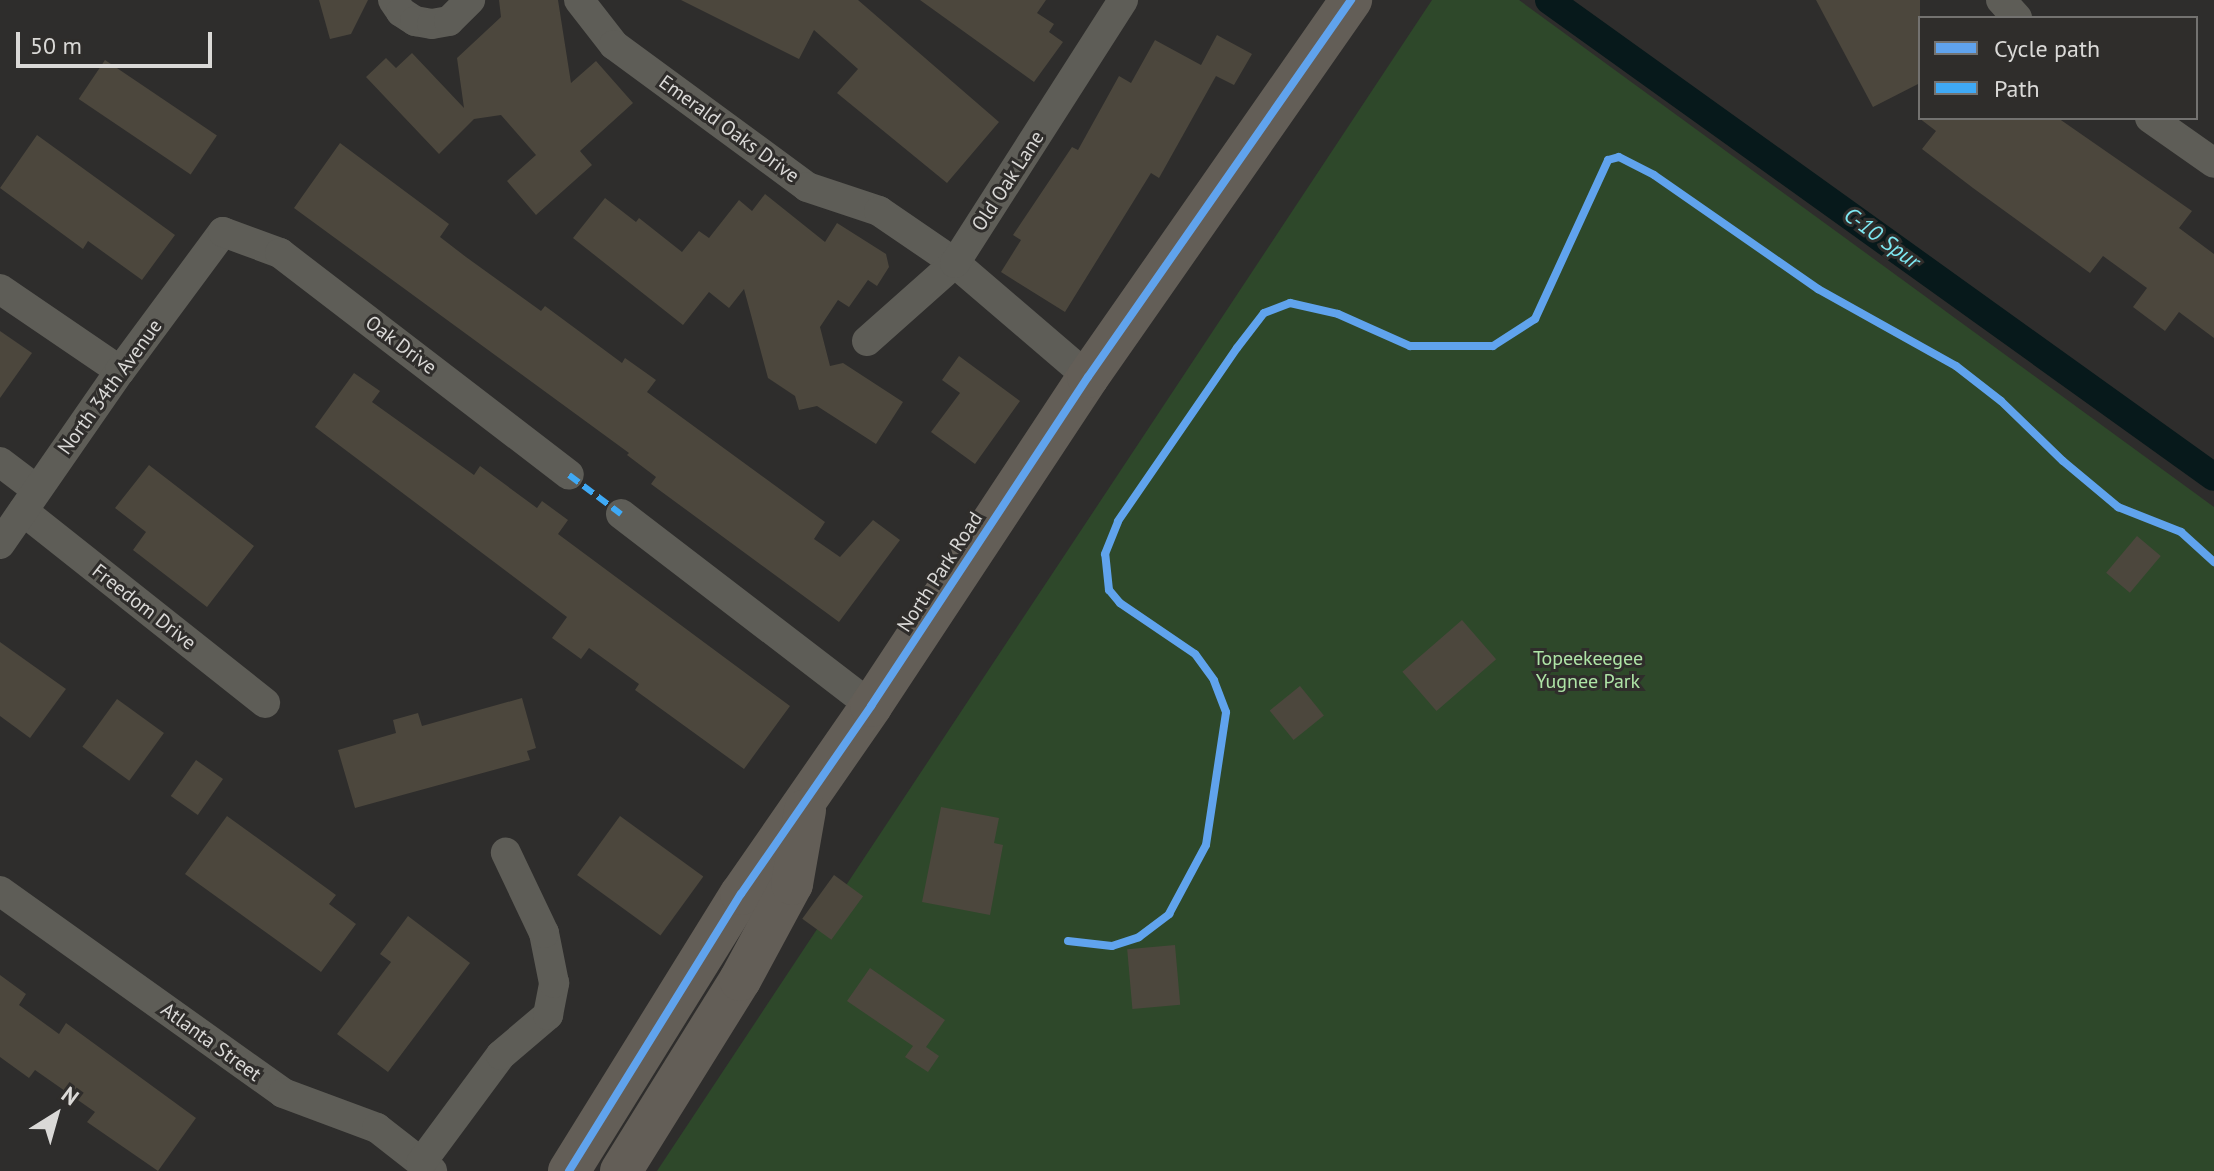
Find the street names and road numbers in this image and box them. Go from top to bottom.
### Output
street label: Emerald Oaks Drive [654,70,804,188]
street label: Old Oak Lane [967,126,1049,236]
street label: Oak Drive [360,310,442,380]
street label: North 34th Avenue [53,314,167,460]
street label: North Park Road [892,507,988,637]
street label: Freedom Drive [87,559,201,655]
street label: Atlanta Street [156,998,266,1086]

